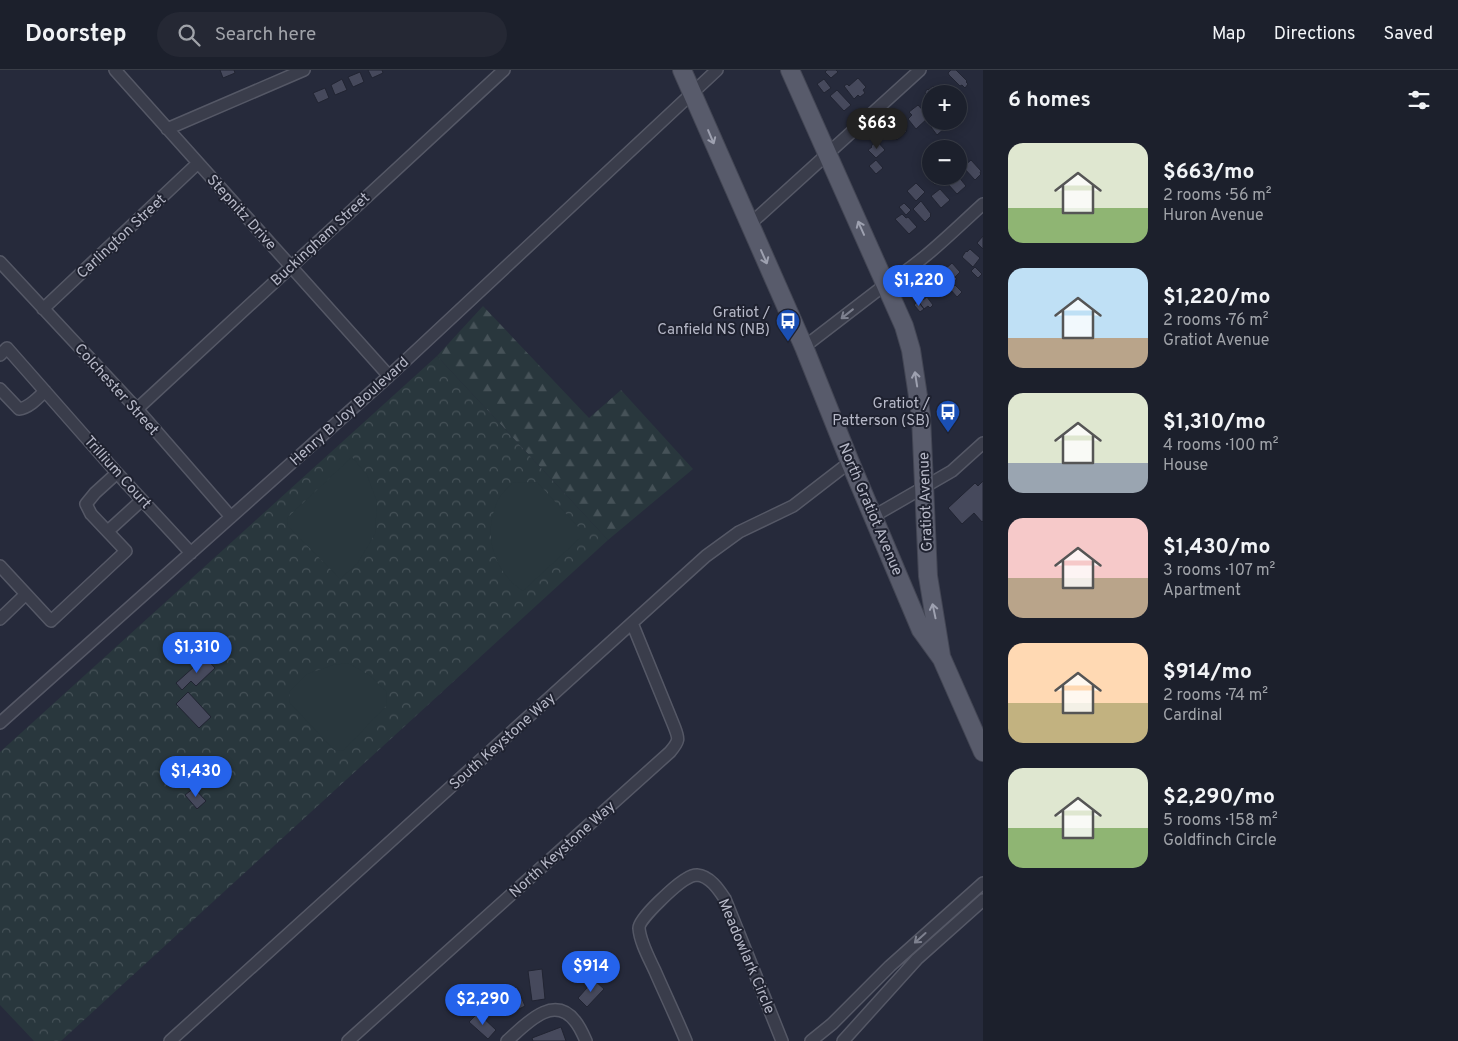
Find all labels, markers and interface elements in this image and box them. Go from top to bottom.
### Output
search box [157,12,507,57]
text: Doorstep [25,20,127,50]
icon: search [175,21,203,49]
text: Search here [215,23,316,47]
text: Map [1212,23,1246,46]
text: Directions [1274,23,1356,46]
text: Saved [1384,23,1433,46]
map controls [922,85,967,185]
button: + [922,85,967,130]
icon: filters [1405,86,1433,114]
text: 6 homes [1008,87,1091,114]
pin: $663 [847,108,907,150]
text: $663 [858,114,896,134]
one-way arrow [706,129,716,144]
button: − [922,140,967,185]
text: $663/mo [1163,159,1254,186]
icon: home [1048,163,1108,223]
street label: Stepnitz Drive [202,171,280,255]
text: 2 rooms · 56 m² [1163,186,1272,206]
street label: Buckingham Street [267,189,375,291]
street label: Carlington Street [73,191,171,283]
text: Huron Avenue [1163,206,1264,226]
one-way arrow [855,221,865,236]
one-way arrow [759,249,769,264]
pin: $1,220 [878,264,960,307]
text: $1,220 [894,271,944,291]
text: $1,220/mo [1163,284,1270,311]
icon: home [1048,288,1108,348]
place label: Gratiot / Canfield NS (NB) [657,304,771,340]
bus stop icon: Gratiot / Canfield NS (NB) [775,308,801,342]
one-way arrow [840,309,854,319]
text: 2 rooms · 76 m² [1163,311,1269,331]
text: Gratiot Avenue [1163,331,1269,351]
street label: Colchester Street [70,340,162,440]
street label: Henry B Joy Boulevard [286,354,414,471]
one-way arrow [910,372,920,388]
place label: Gratiot / Patterson (SB) [832,395,931,431]
bus stop icon: Gratiot / Patterson (SB) [935,399,961,433]
text: $1,310/mo [1163,409,1266,436]
icon: home [1048,413,1108,473]
street label: Trillium Court [79,433,155,514]
text: 4 rooms · 100 m² [1163,436,1279,456]
street label: North Gratiot Avenue [833,441,906,579]
street label: Gratiot Avenue [915,452,938,552]
text: House [1163,456,1208,476]
text: $1,430/mo [1163,534,1271,561]
icon: home [1048,538,1108,598]
text: 3 rooms · 107 m² [1163,561,1275,581]
text: Apartment [1163,581,1241,601]
one-way arrow [928,603,938,619]
pin: $1,310 [156,632,238,674]
text: $1,310 [174,638,220,658]
text: $914/mo [1163,659,1252,686]
icon: home [1048,663,1108,723]
text: 2 rooms · 74 m² [1163,686,1268,706]
street label: South Keystone Way [446,689,560,795]
text: Cardinal [1163,706,1223,726]
pin: $1,430 [155,756,237,798]
text: $1,430 [171,762,221,782]
text: $2,290/mo [1163,784,1275,811]
icon: home [1048,788,1108,848]
street label: North Keystone Way [506,798,620,903]
text: 5 rooms · 158 m² [1163,811,1278,831]
text: Goldfinch Circle [1163,831,1277,851]
street label: Meadowlark Circle [713,896,778,1017]
one-way arrow [914,932,927,944]
pin: $914 [561,950,621,993]
text: $914 [573,957,609,977]
pin: $2,290 [442,984,524,1026]
text: $2,290 [456,990,510,1010]

